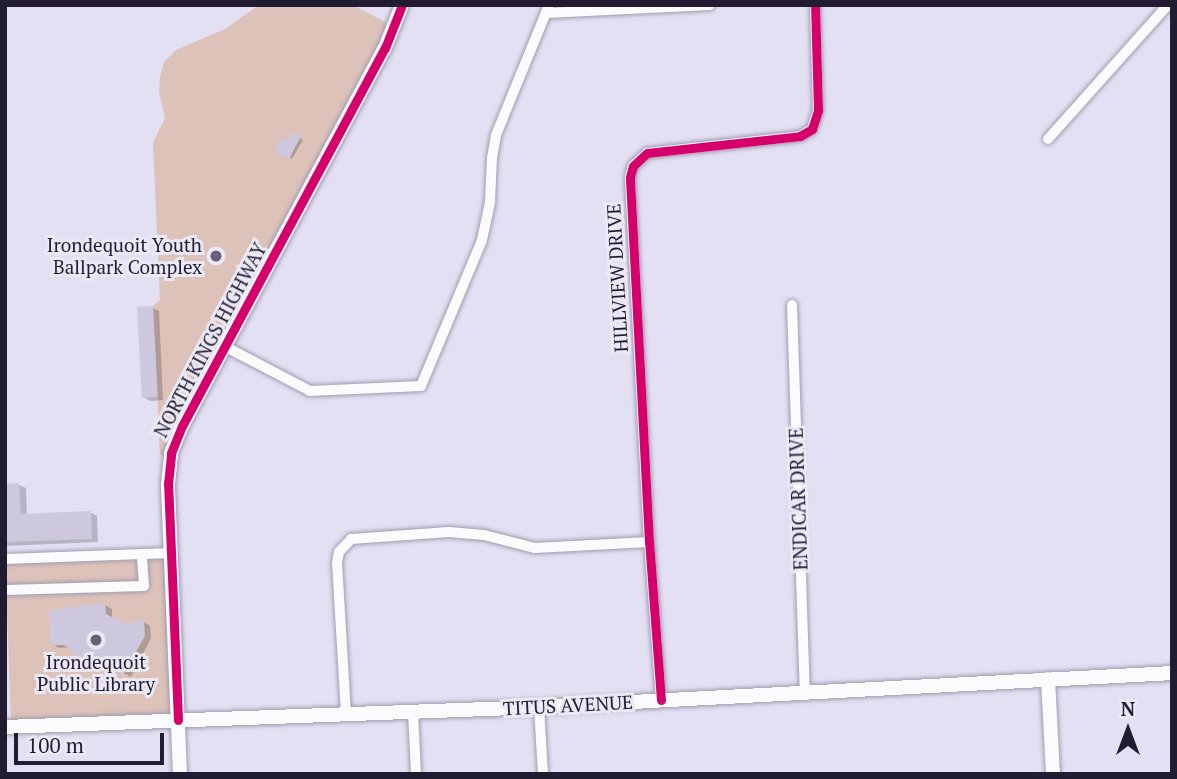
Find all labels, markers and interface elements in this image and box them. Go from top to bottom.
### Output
street label: HILLVIEW DRIVE [602,203,632,353]
place label: Irondequoit Youth Ballpark Complex [47,234,202,278]
street label: NORTH KINGS HIGHWAY [149,239,271,441]
marker: Irondequoit Youth Ballpark Complex [208,248,224,264]
street label: ENDICAR DRIVE [784,427,812,571]
marker: Irondequoit Public Library [88,632,104,648]
place label: Irondequoit Public Library [37,651,155,695]
street label: TITUS AVENUE [502,690,634,720]
north arrow [1093,695,1163,765]
text: N [1121,696,1135,721]
scale bar [18,720,168,764]
text: 100 m [27,731,84,759]

